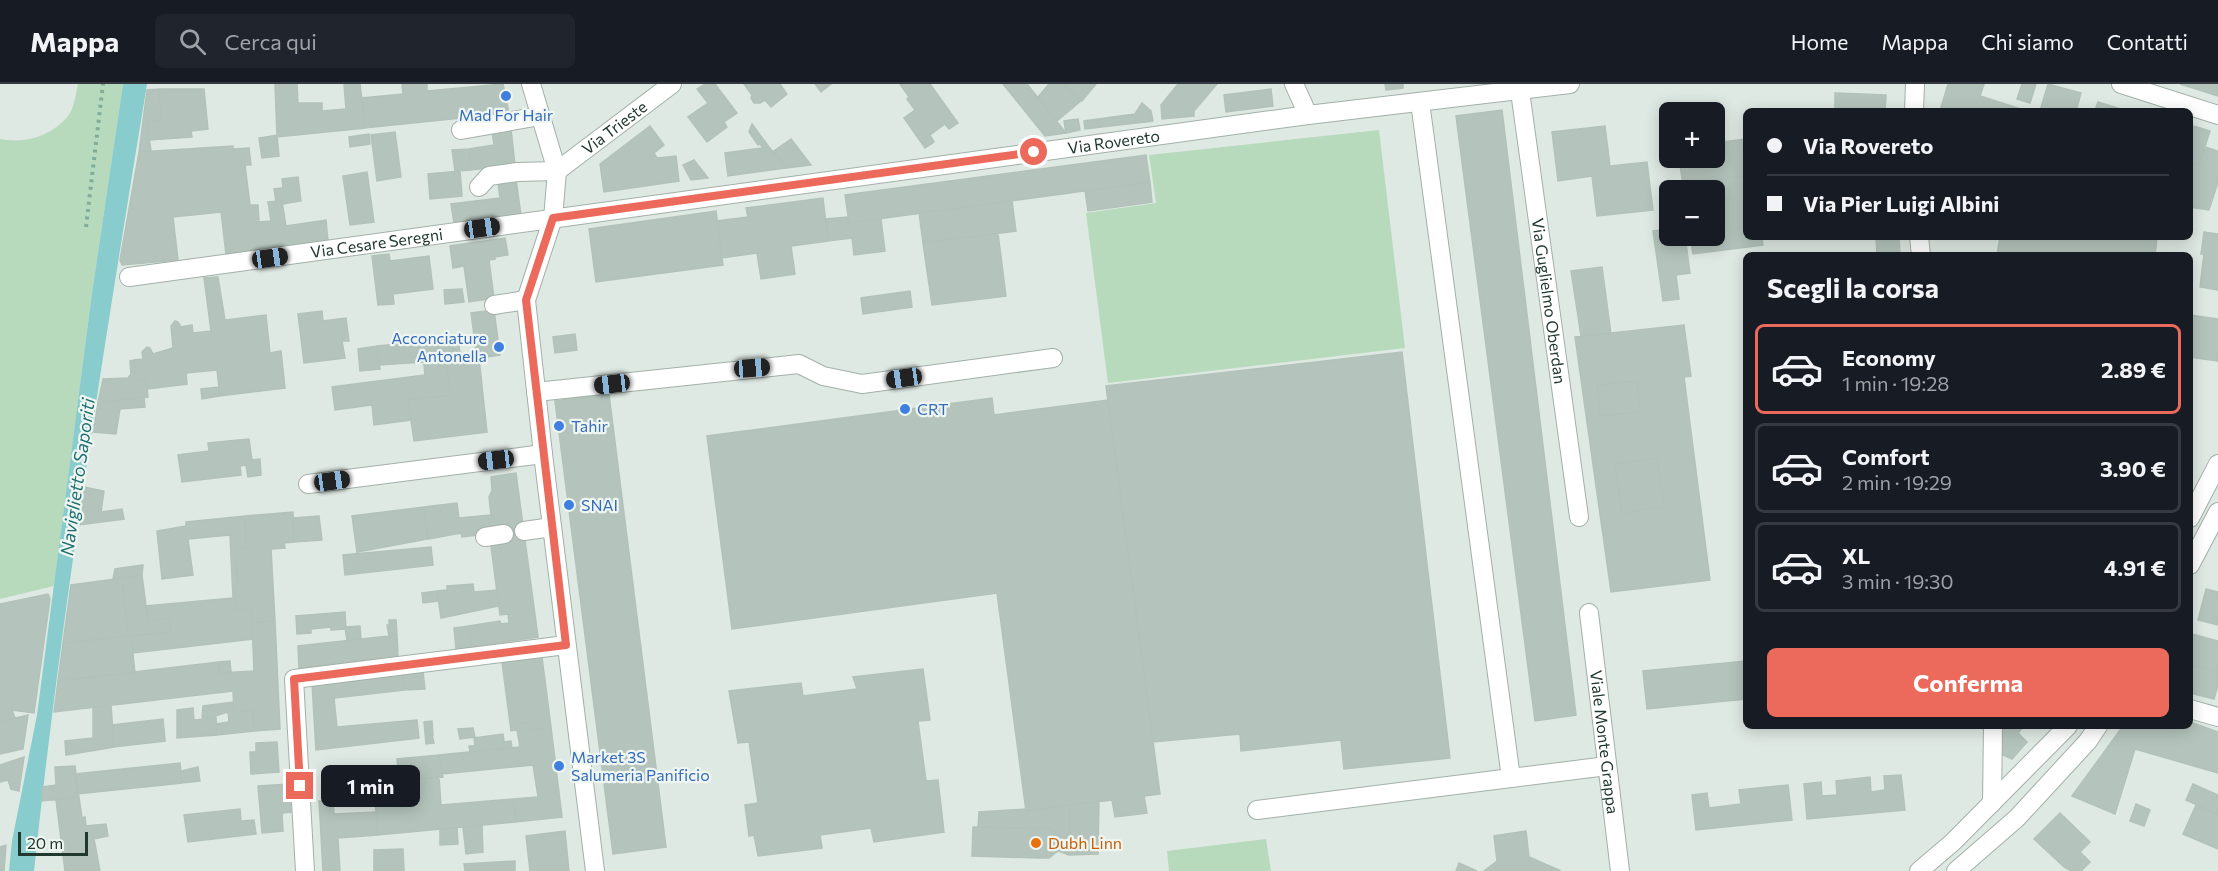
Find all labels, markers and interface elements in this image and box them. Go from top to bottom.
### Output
search box [155,14,575,68]
text: Mappa [30,24,119,58]
icon: search [176,25,209,58]
text: Cerca qui [224,28,317,55]
text: Home [1791,29,1848,54]
text: Mappa [1881,29,1948,54]
text: Chi siamo [1981,29,2074,54]
text: Contatti [2107,29,2188,54]
marker: Mad For Hair [499,89,513,103]
street label: Via Trieste [578,96,650,158]
map controls [1659,102,1725,246]
button: + [1659,102,1725,168]
place label: Mad For Hair [459,105,554,124]
street label: Via Rovereto [1066,125,1161,157]
text: Via Rovereto [1803,132,1933,159]
route start [1020,138,1047,165]
button: − [1659,180,1725,246]
text: Via Pier Luigi Albini [1803,190,1999,217]
car [463,217,501,239]
street label: Via Guglielmo Oberdan [1529,217,1570,385]
street label: Via Cesare Seregni [309,224,444,261]
car [251,247,289,269]
text: Scegli la corsa [1767,271,1939,304]
place label: Acconciature Antonella [391,328,487,365]
marker: Acconciature Antonella [492,340,506,354]
icon: car [1770,342,1824,396]
text: Economy [1842,344,1936,371]
text: 2.89 € [2101,356,2166,383]
car [733,358,771,378]
car [885,367,923,389]
text: 1 min · 19:28 [1842,371,1949,395]
car [593,373,631,395]
water label: Naviglietto Saporiti [55,395,99,557]
place label: CRT [917,399,949,418]
marker: CRT [898,402,912,416]
place label: Tahir [571,416,609,435]
marker: Tahir [552,419,566,433]
icon: car [1770,441,1824,495]
text: Comfort [1842,443,1930,470]
car [477,449,515,471]
text: 3.90 € [2100,455,2166,482]
car [313,470,351,492]
text: 2 min · 19:29 [1842,470,1952,494]
place label: SNAI [581,495,618,514]
marker: SNAI [562,498,576,512]
icon: car [1770,540,1824,594]
text: XL [1842,542,1870,569]
text: 4.91 € [2104,554,2166,581]
text: 3 min · 19:30 [1842,569,1954,593]
button: Conferma [1767,648,2169,717]
street label: Viale Monte Grappa [1587,669,1623,815]
place label: Market 3S Salumeria Panificio [571,747,710,784]
marker: Market 3S Salumeria Panificio [552,759,566,773]
callout: 1 min [321,765,420,807]
route end [286,772,313,799]
text: 1 min [347,774,394,798]
scale bar [18,829,88,856]
text: 20 m [27,833,63,852]
place label: Dubh Linn [1048,833,1122,852]
marker: Dubh Linn [1029,836,1043,850]

